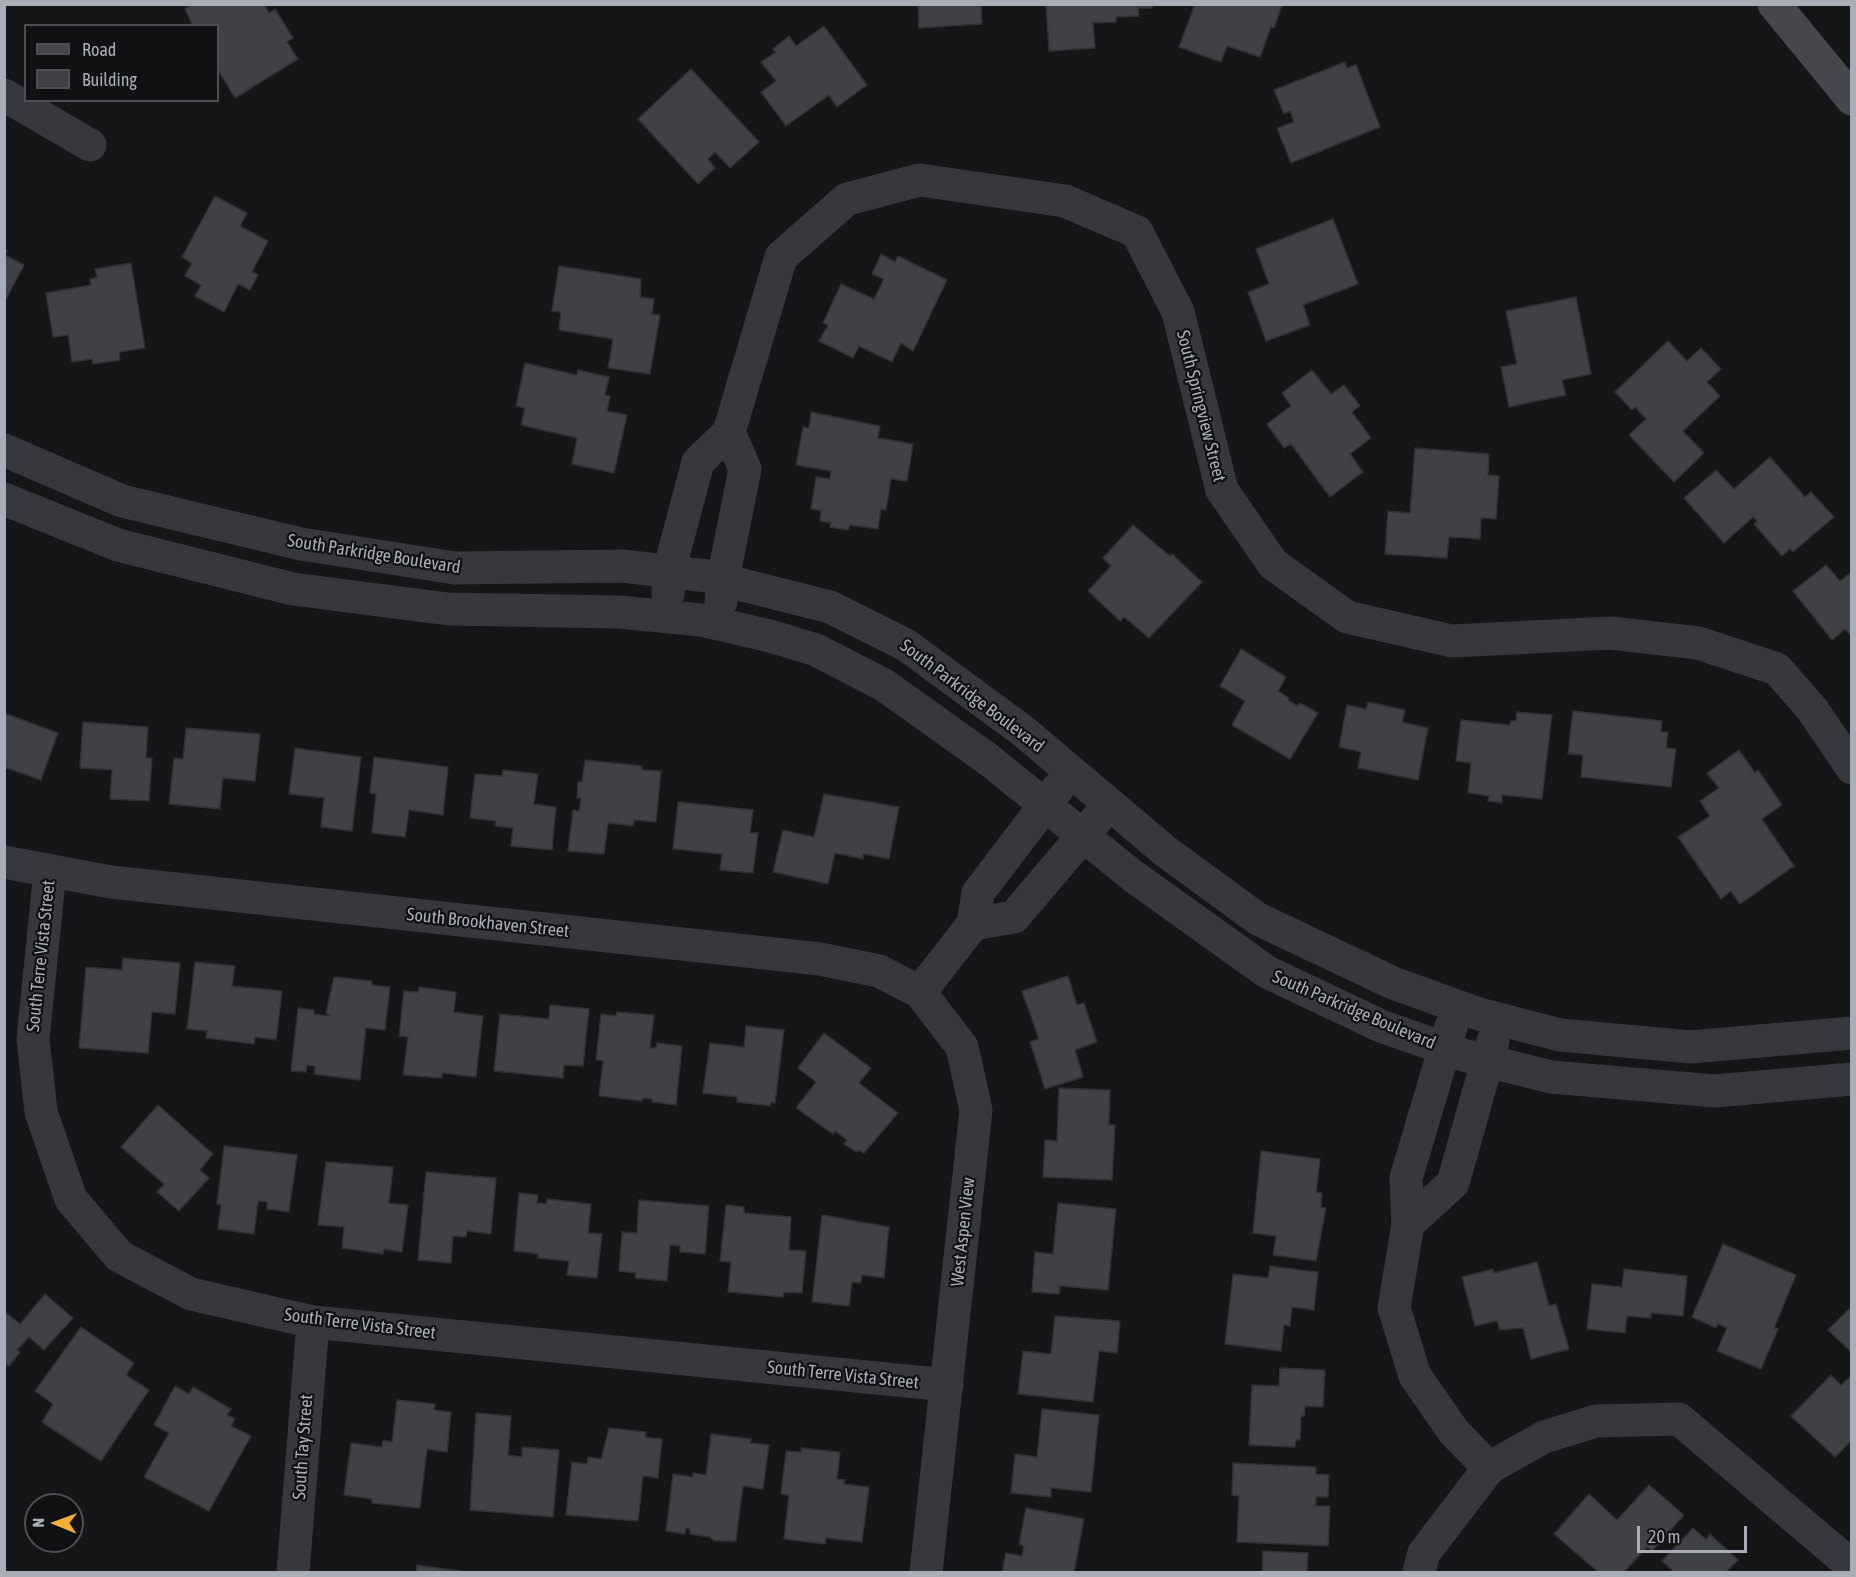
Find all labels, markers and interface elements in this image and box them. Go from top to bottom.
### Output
legend [24,24,219,102]
text: Road [82,39,116,60]
text: Building [82,69,137,90]
street label: South Springview Street [1172,328,1230,484]
street label: South Parkridge Boulevard [286,530,462,578]
street label: South Parkridge Boulevard [896,635,1048,757]
street label: South Terre Vista Street [22,879,60,1033]
street label: South Brookhaven Street [406,904,570,942]
street label: South Parkridge Boulevard [1269,966,1439,1054]
street label: West Aspen View [947,1176,979,1288]
street label: South Terre Vista Street [283,1304,437,1344]
street label: South Terre Vista Street [766,1356,920,1394]
street label: South Tay Street [289,1394,317,1500]
north arrow [24,1493,84,1553]
scale bar [1640,1514,1750,1552]
text: N [29,1518,47,1528]
text: 20 m [1648,1526,1680,1547]

